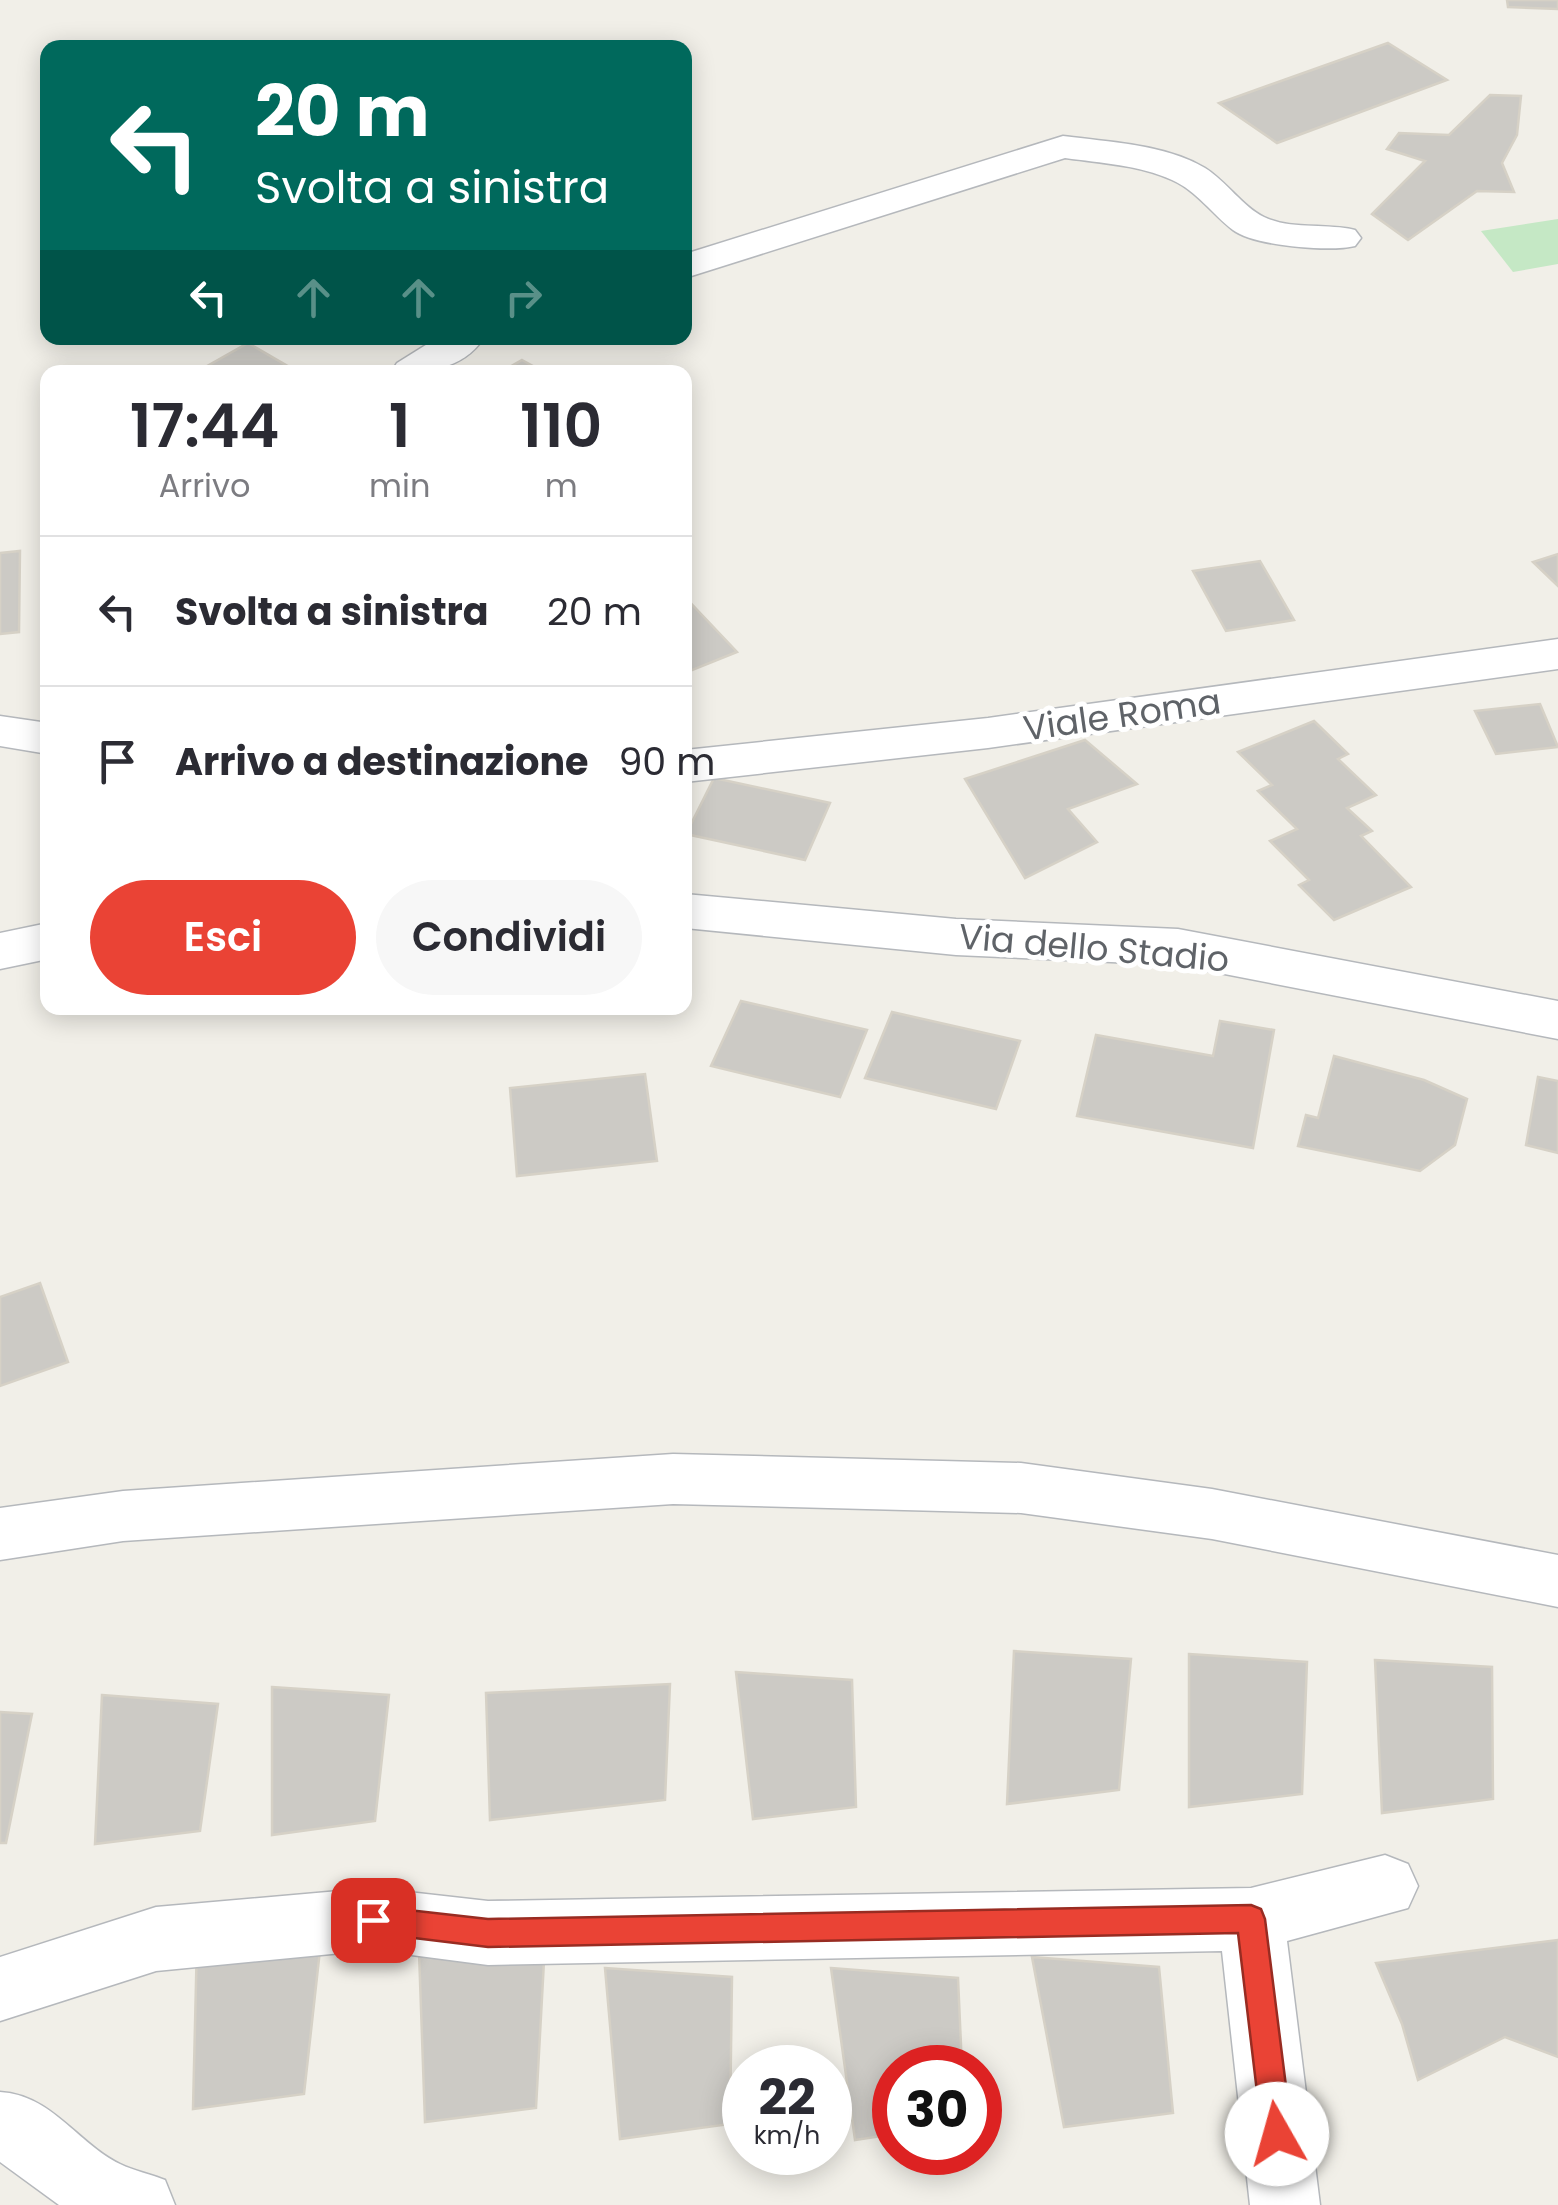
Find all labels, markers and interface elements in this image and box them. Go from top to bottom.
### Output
text: 20 m [255,62,430,161]
icon: left [90,80,220,210]
text: Svolta a sinistra [255,156,609,219]
icon: left [181,270,236,325]
icon: ahead [286,270,341,325]
icon: ahead [391,270,446,325]
icon: right [496,270,551,325]
text: 17:44 [130,384,279,468]
text: 1 [389,384,411,468]
text: 110 [520,384,602,468]
text: Arrivo [159,463,250,508]
text: min [369,463,430,508]
text: m [545,463,578,508]
icon: left [90,584,145,639]
text: Svolta a sinistra [175,585,489,638]
text: 20 m [547,585,642,638]
street label: Viale Roma [1020,676,1224,753]
icon: arrive [90,734,145,789]
text: Arrivo a destinazione [175,735,588,788]
text: 90 m [618,735,716,788]
button: Esci [90,880,356,995]
button: Condividi [376,880,642,995]
street label: Via dello Stadio [957,911,1231,984]
pin [331,1878,416,1963]
icon: arrive [346,1893,401,1948]
speed limit sign: 30 [872,2045,1002,2175]
text: 22 [758,2062,816,2133]
position arrow [1225,2082,1329,2186]
text: km/h [754,2118,820,2153]

